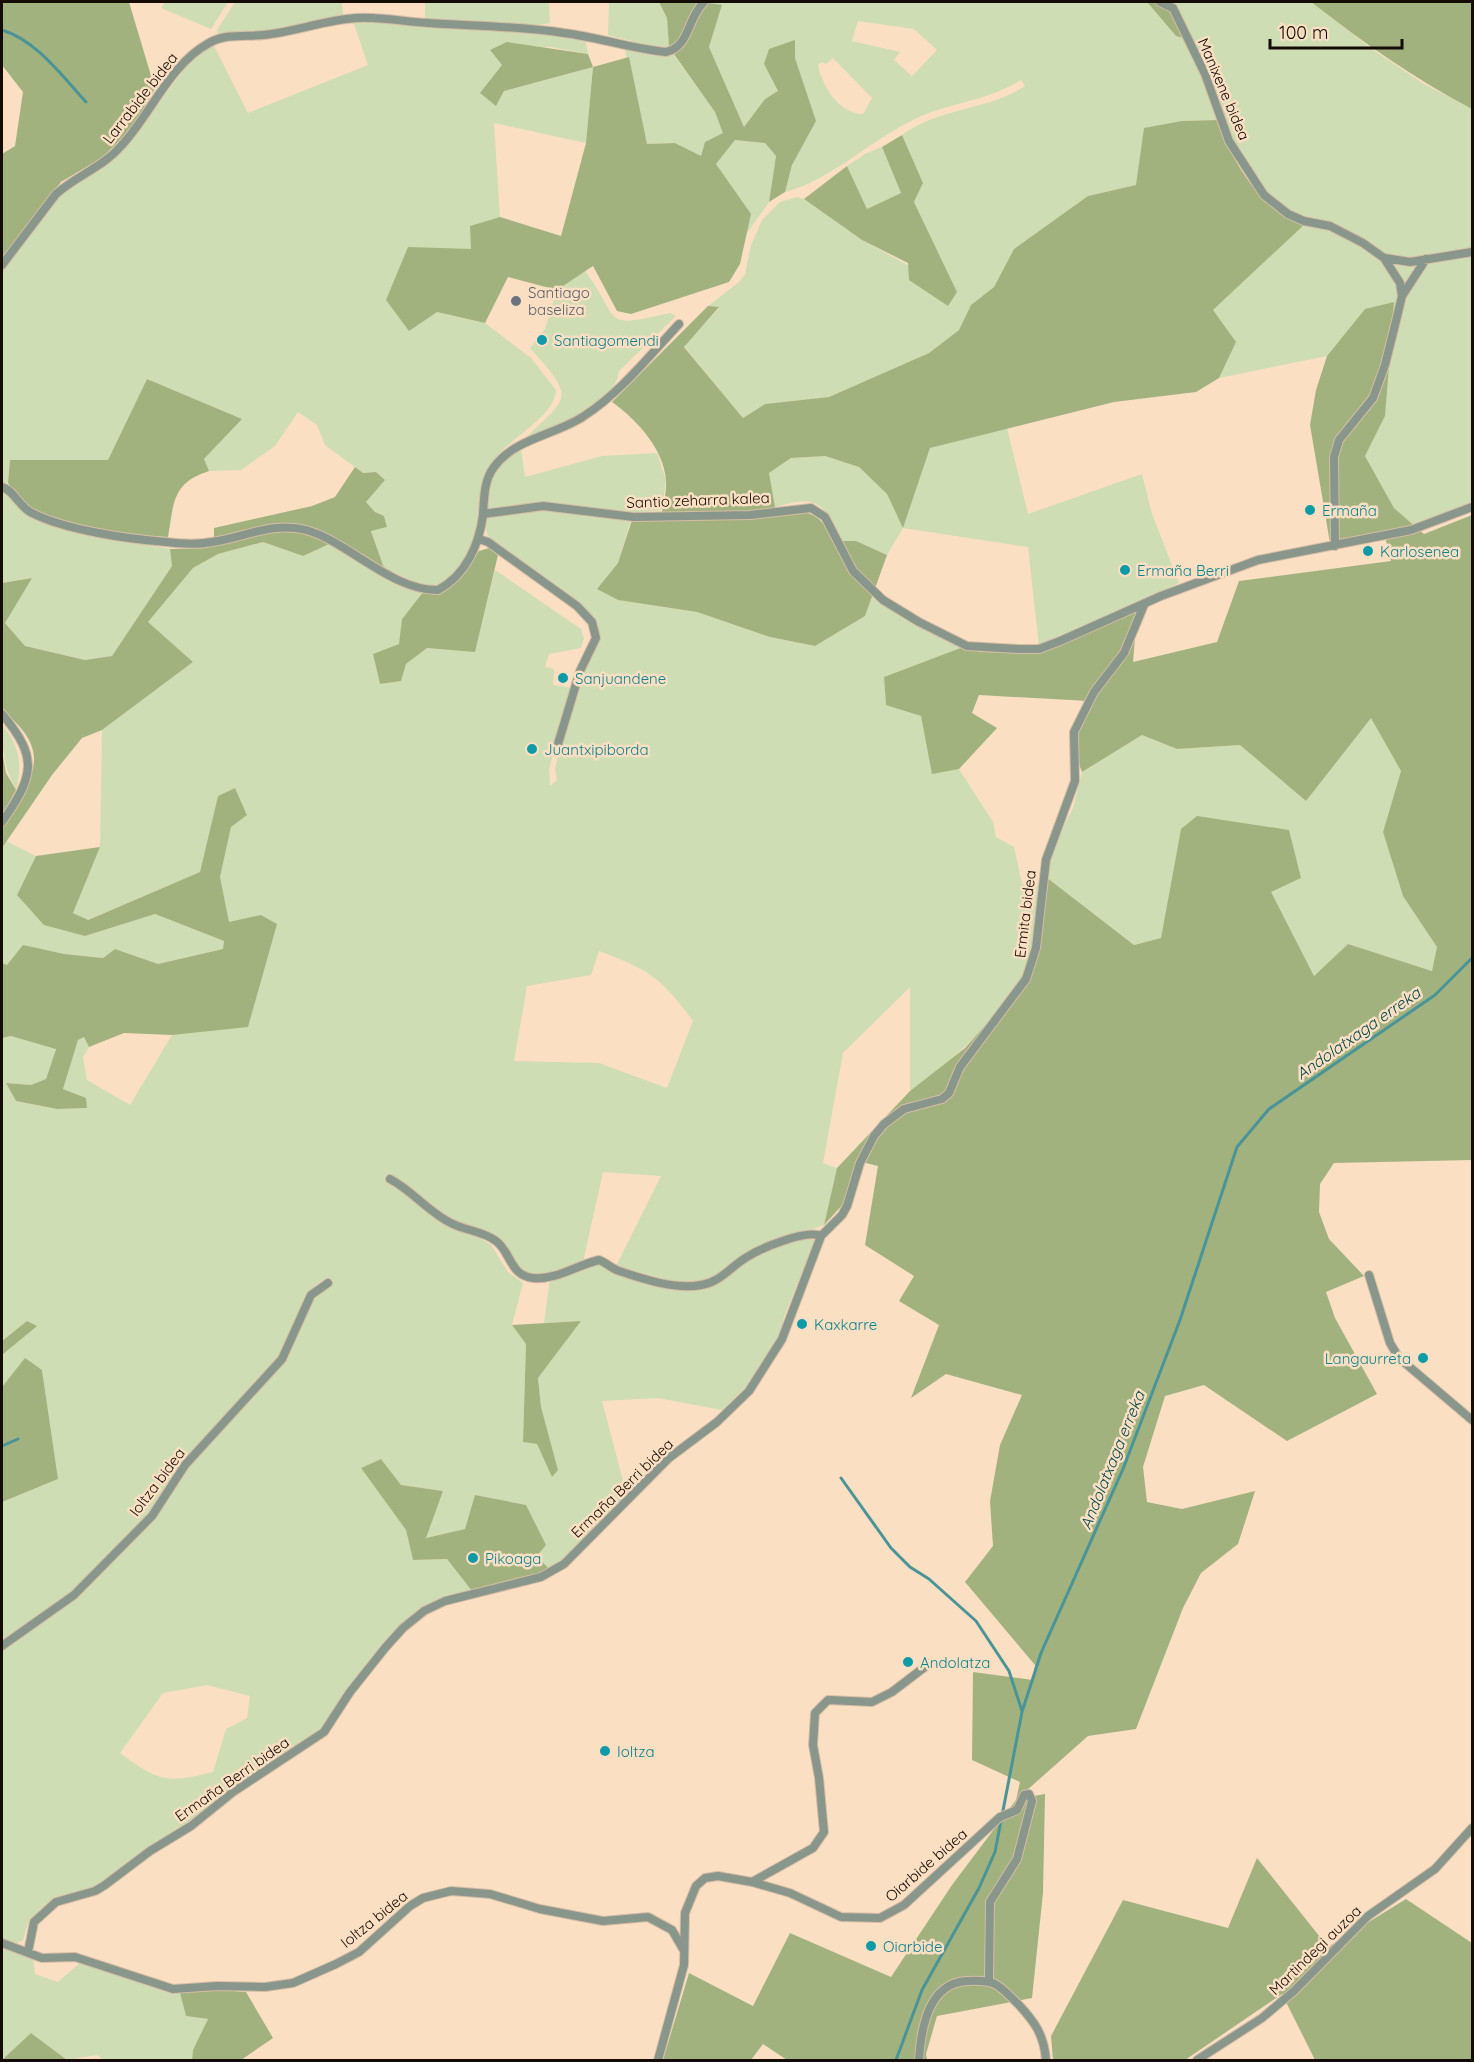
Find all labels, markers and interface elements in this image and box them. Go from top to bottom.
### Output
scale bar [1270,12,1402,50]
text: 100 m [1279,21,1328,44]
street label: Manixene bidea [1194,35,1254,143]
street label: Larrabide bidea [98,49,182,147]
place label: Santiago baseliza [528,283,590,319]
marker: Santiago baseliza [509,294,523,308]
place label: Santiagomendi [554,331,659,350]
marker: Santiagomendi [535,333,549,347]
street label: Santio zeharra kalea [626,488,770,512]
place label: Ermaña [1322,501,1377,520]
marker: Ermaña [1303,503,1317,517]
place label: Karlosenea [1380,542,1459,561]
marker: Karlosenea [1361,544,1375,558]
place label: Ermaña Berri [1137,561,1229,580]
marker: Ermaña Berri [1118,563,1132,577]
place label: Sanjuandene [575,669,666,688]
marker: Sanjuandene [556,671,570,685]
place label: Juantxipiborda [544,740,649,759]
marker: Juantxipiborda [525,742,539,756]
street label: Ermita bidea [1010,869,1040,959]
water label: Andolatxaga erreka [1292,982,1425,1083]
place label: Kaxkarre [814,1315,877,1334]
marker: Kaxkarre [795,1317,809,1331]
place label: Langaurreta [1325,1349,1411,1368]
marker: Langaurreta [1416,1351,1430,1365]
water label: Andolatxaga erreka [1075,1387,1149,1532]
street label: Ermaña Berri bidea [567,1434,677,1542]
street label: Ioltza bidea [125,1444,189,1520]
place label: Pikoaga [485,1549,541,1568]
marker: Pikoaga [466,1551,480,1565]
place label: Andolatza [920,1653,990,1672]
marker: Andolatza [901,1655,915,1669]
street label: Ermaña Berri bidea [171,1732,293,1826]
place label: Ioltza [617,1742,655,1761]
marker: Ioltza [598,1744,612,1758]
street label: Oiarbide bidea [881,1824,971,1906]
street label: Ioltza bidea [337,1886,411,1952]
street label: Martindegi auzoa [1265,1901,1365,1999]
place label: Oiarbide [883,1937,942,1956]
marker: Oiarbide [864,1939,878,1953]

